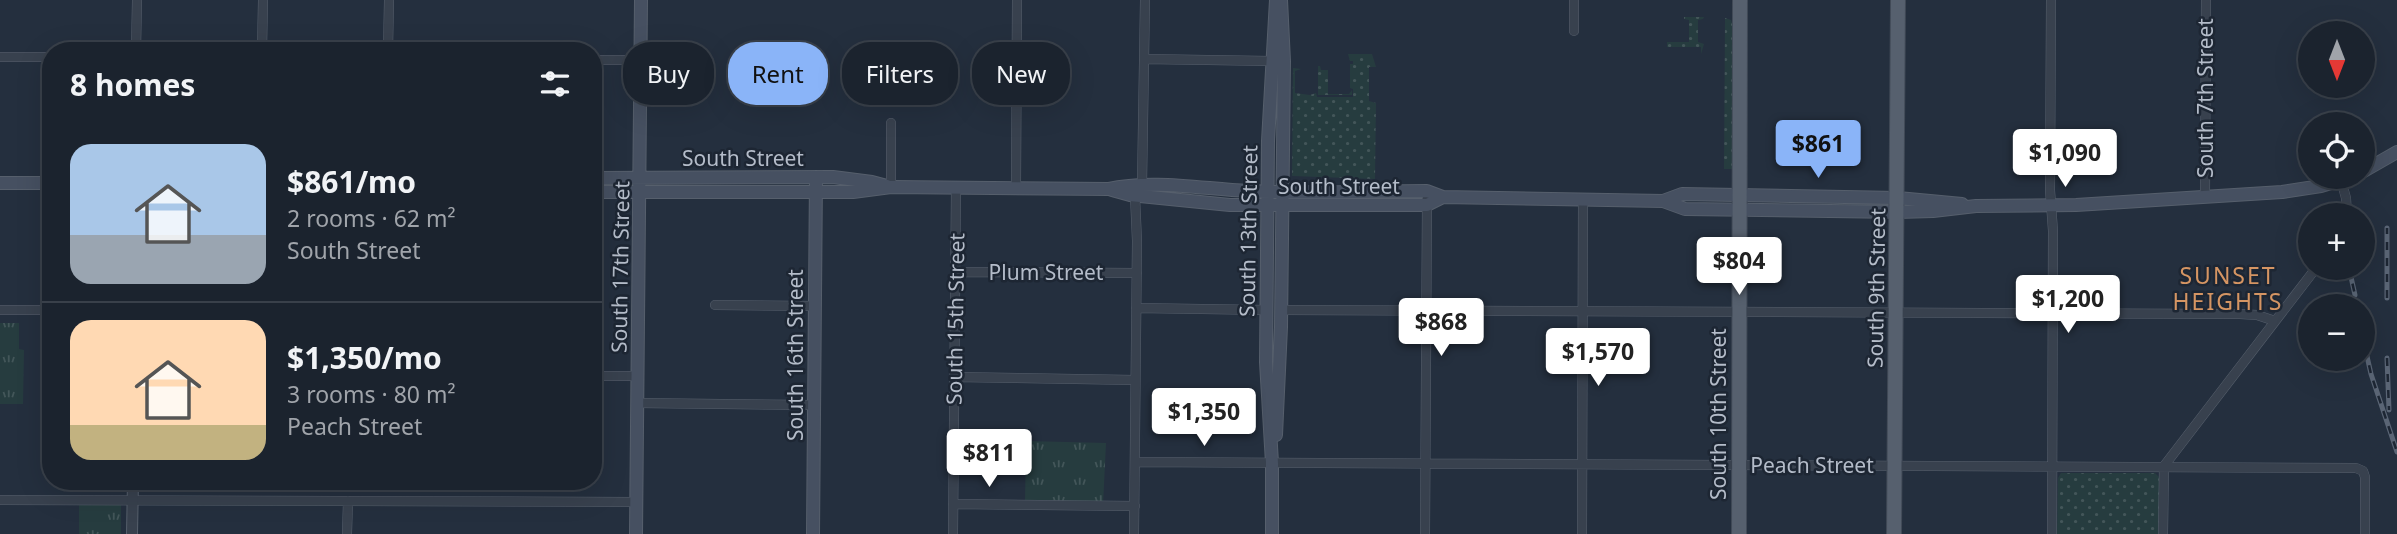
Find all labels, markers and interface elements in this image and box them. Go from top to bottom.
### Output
street label: South 7th Street [2191,18,2219,178]
north arrow [2298,21,2375,98]
map controls [2298,21,2375,371]
chip: Buy [623,42,714,105]
chip: Rent [728,42,828,105]
chip: Filters [842,42,958,105]
chip: New [972,42,1070,105]
text: 8 homes [70,64,195,105]
icon: filters [536,65,574,103]
button: locate [2298,112,2375,189]
pin: $861 [1777,120,1859,180]
text: $861 [1792,127,1844,159]
pin: $1,090 [2008,130,2122,189]
text: $1,090 [2029,136,2101,168]
street label: South Street [682,144,804,172]
street label: South 13th Street [1233,144,1264,317]
text: $861/mo [287,161,416,202]
icon: home [126,172,210,256]
street label: South Street [1278,172,1400,200]
street label: South 17th Street [605,180,636,353]
text: 2 rooms · 62 m² [287,202,456,234]
button: + [2298,203,2375,280]
street label: South 9th Street [1861,207,1891,368]
street label: South 15th Street [940,232,971,405]
text: South Street [287,234,420,266]
pin: $804 [1698,238,1780,297]
text: $804 [1713,244,1765,276]
street label: Plum Street [989,258,1104,286]
district label: SUNSET HEIGHTS [2173,259,2283,317]
street label: South 16th Street [781,269,809,441]
pin: $1,200 [2011,276,2125,335]
text: $1,200 [2032,282,2104,314]
button: − [2298,294,2375,371]
pin: $868 [1400,298,1482,358]
text: $868 [1415,305,1467,337]
pin: $1,570 [1541,328,1655,388]
street label: South 10th Street [1704,328,1732,500]
text: $1,570 [1562,335,1634,367]
text: $1,350/mo [287,337,442,378]
icon: home [126,348,210,432]
text: 3 rooms · 80 m² [287,378,456,410]
pin: $1,350 [1147,388,1261,448]
text: $1,350 [1168,395,1240,427]
text: Peach Street [287,410,422,442]
pin: $811 [948,430,1030,489]
text: $811 [963,436,1015,468]
street label: Peach Street [1750,451,1874,479]

